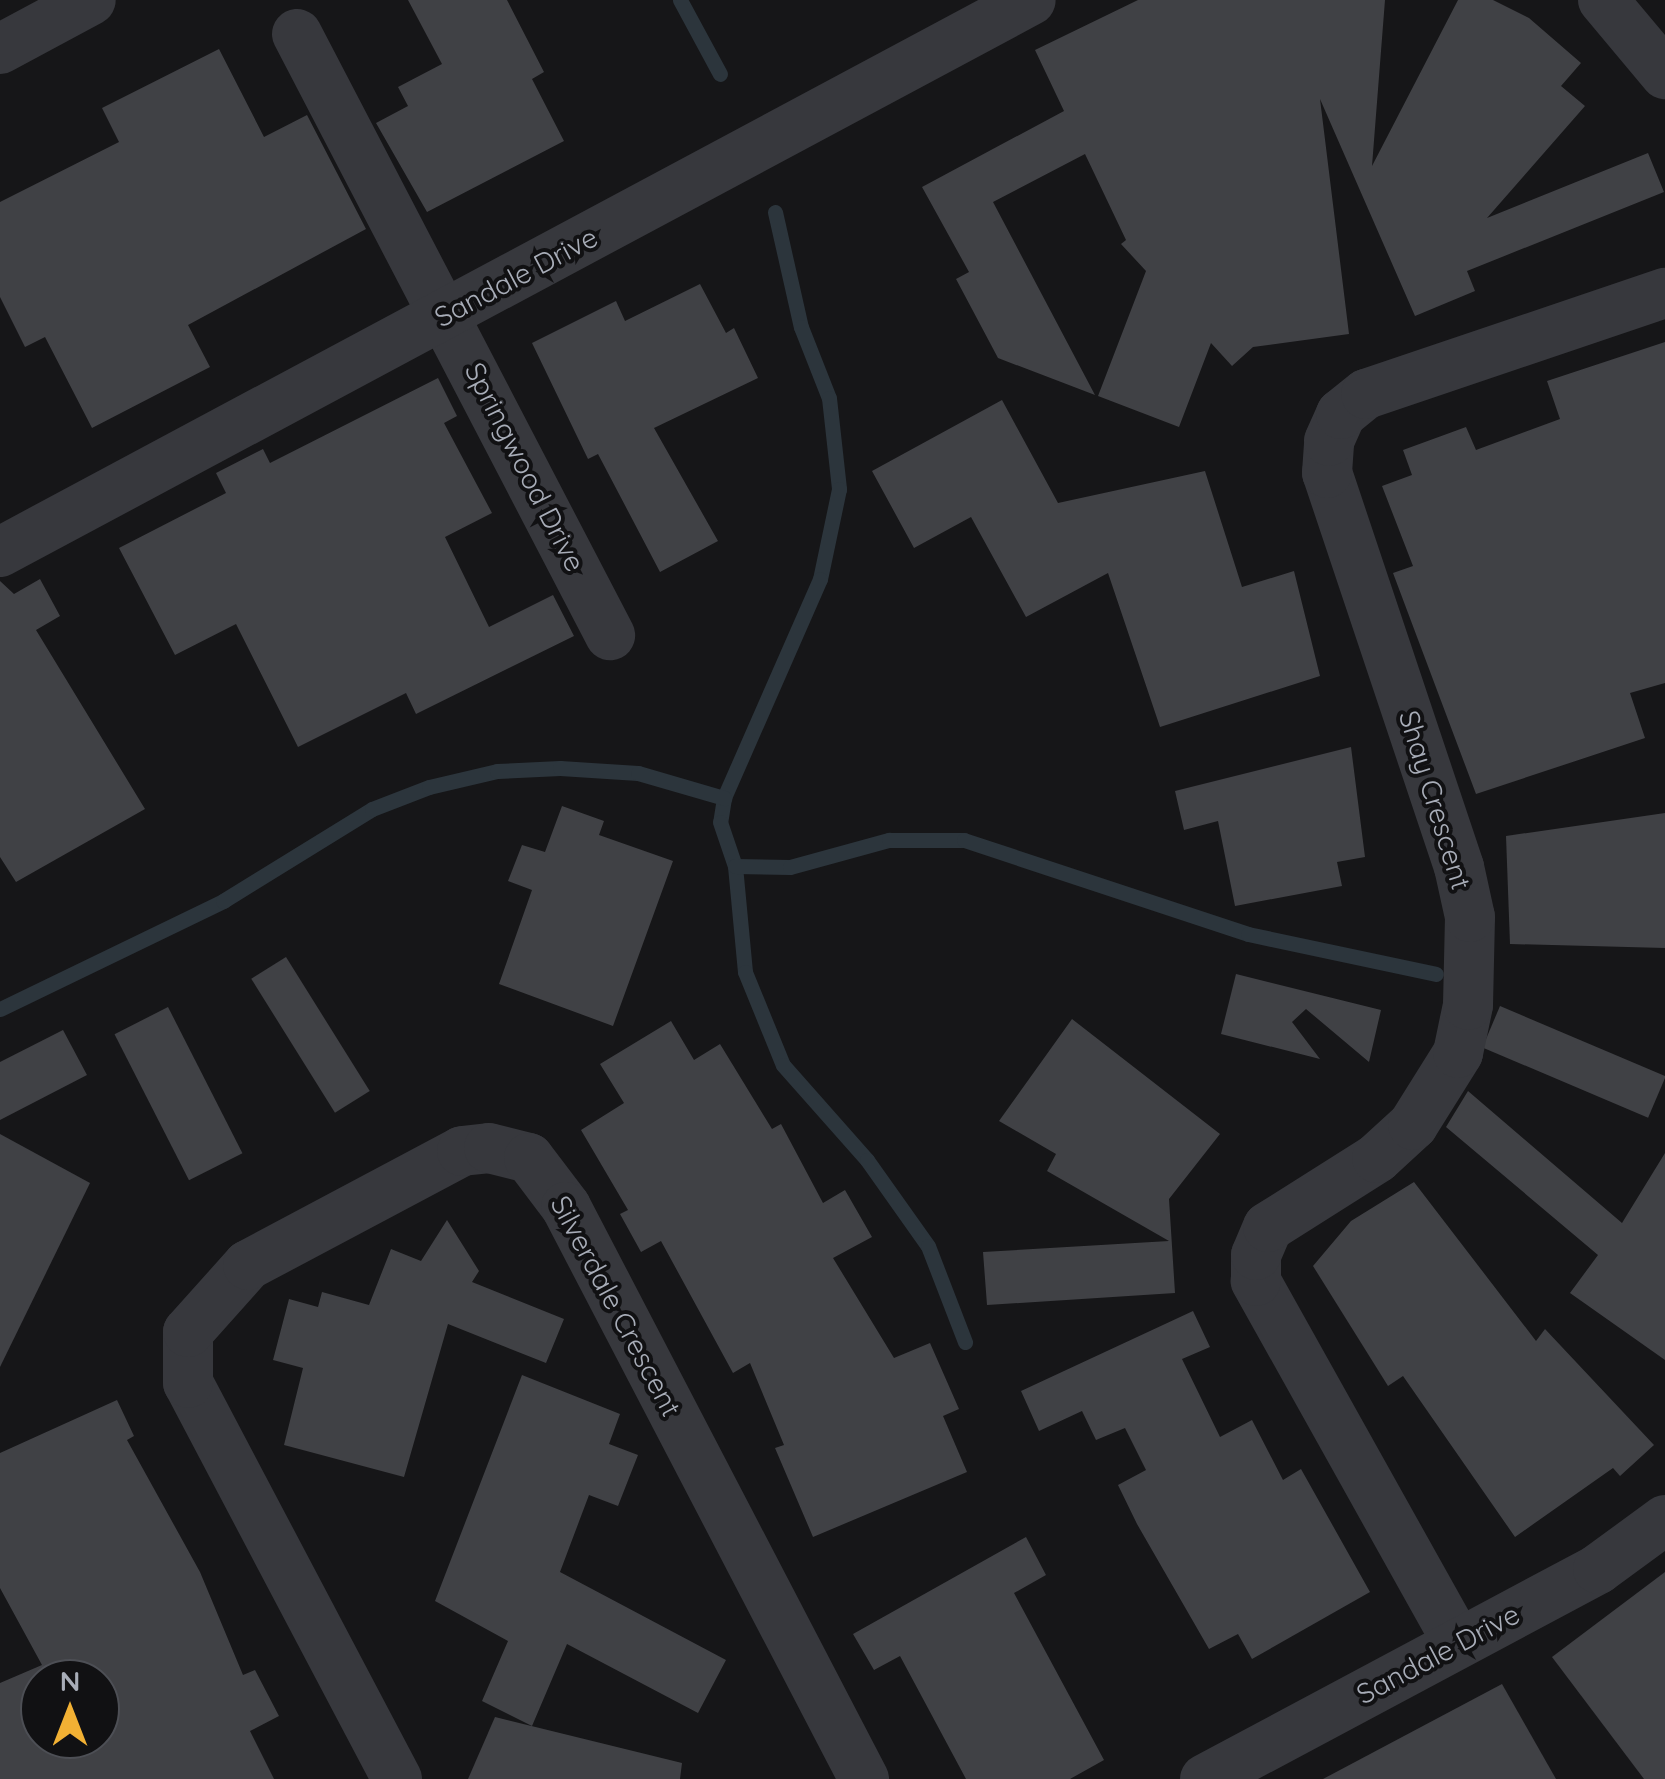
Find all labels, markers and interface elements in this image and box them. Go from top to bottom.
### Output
street label: Sandale Drive [429,220,603,334]
street label: Springwood Drive [458,357,592,577]
street label: Shay Crescent [1392,706,1478,894]
street label: Silverdale Crescent [544,1190,688,1422]
street label: Sandale Drive [1351,1597,1525,1711]
north arrow [20,1659,120,1759]
text: N [60,1663,80,1698]

